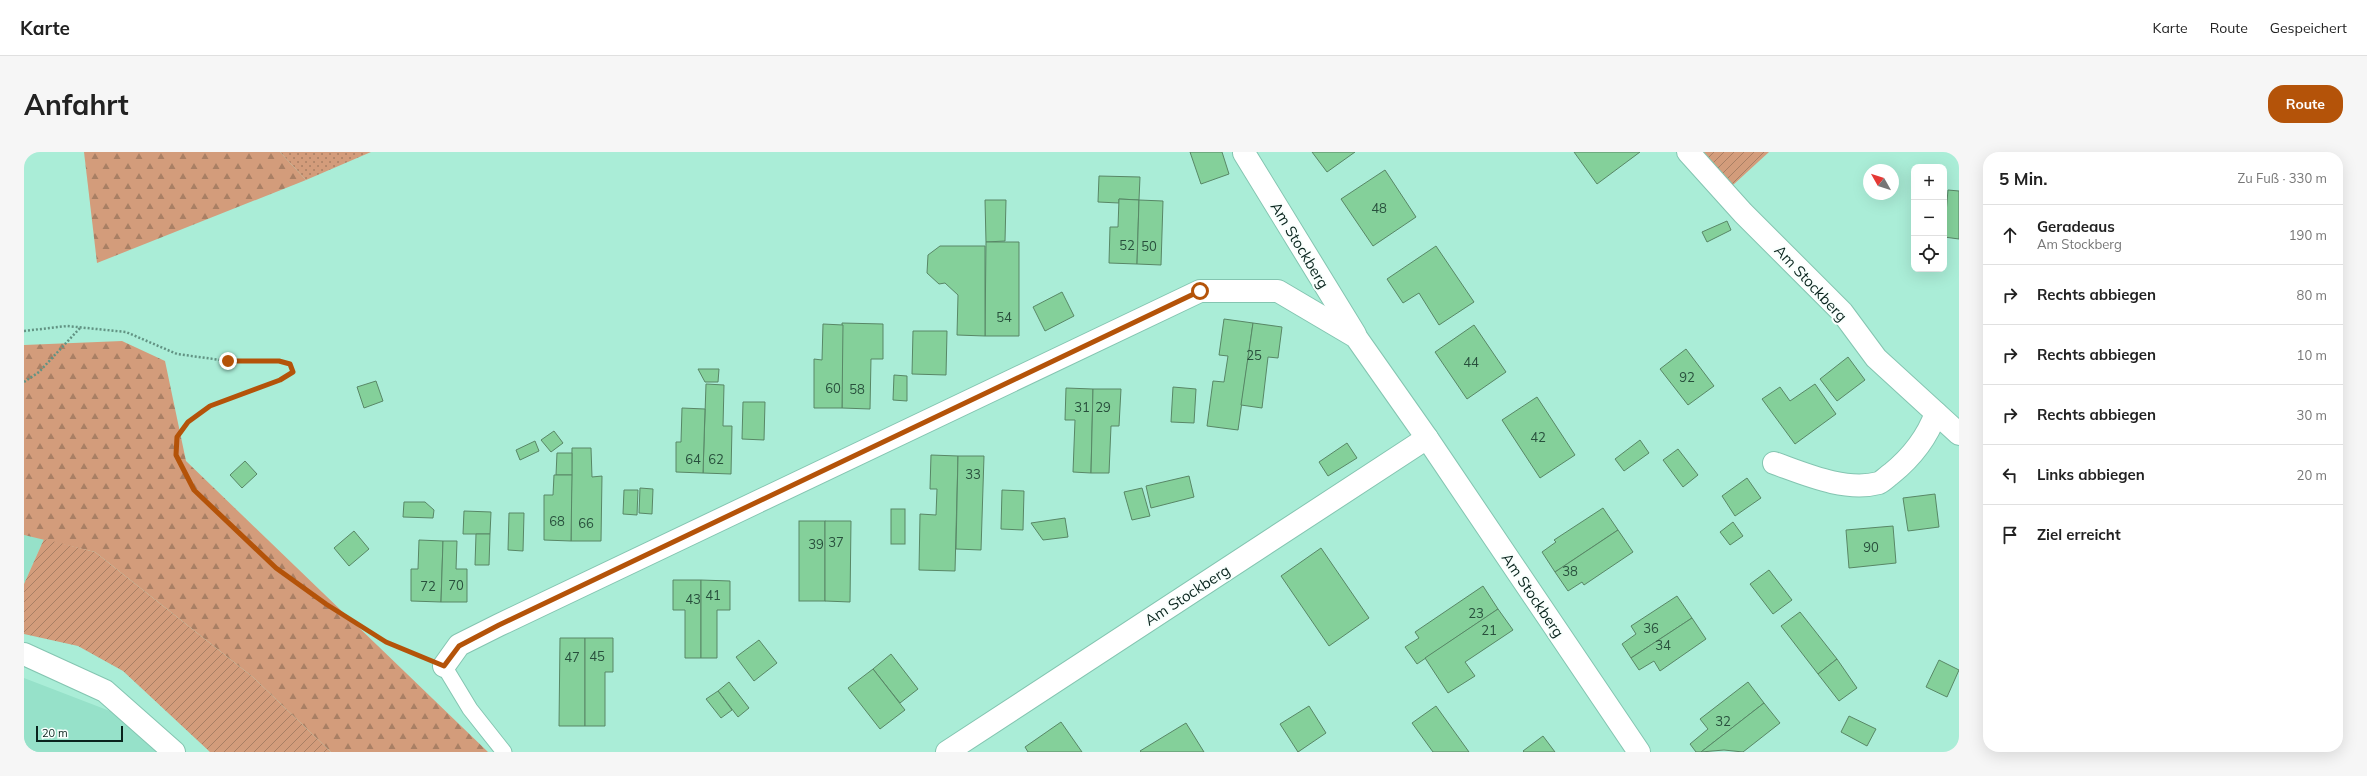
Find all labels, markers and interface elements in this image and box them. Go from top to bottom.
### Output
text: Karte [20,16,70,40]
text: Karte [2153,19,2188,37]
text: Route [2210,19,2248,37]
text: Gespeichert [2270,19,2347,37]
button: Route [2268,85,2343,123]
text: Anfahrt [24,87,129,122]
north arrow [1863,164,1899,200]
map controls [1911,164,1947,272]
button: + [1911,164,1947,200]
text: 5 Min. [1999,168,2048,189]
text: Zu Fuß · 330 m [2238,170,2327,186]
street label: Am Stockberg [1267,198,1333,292]
house number: 48 [1371,200,1387,216]
button: − [1911,200,1947,236]
text: Geradeaus [2037,217,2115,236]
icon: ahead [1999,224,2021,246]
text: 190 m [2289,227,2327,243]
button: locate [1911,236,1947,272]
text: Am Stockberg [2037,236,2122,252]
house number: 52 [1119,237,1135,253]
house number: 50 [1141,238,1157,254]
street label: Am Stockberg [1771,241,1851,325]
route start [1191,282,1209,300]
icon: right [1999,284,2021,306]
text: Rechts abbiegen [2037,285,2156,304]
text: 80 m [2297,287,2327,303]
house number: 54 [996,309,1012,325]
icon: right [1999,344,2021,366]
text: Rechts abbiegen [2037,345,2156,364]
house number: 25 [1246,347,1262,363]
text: 10 m [2297,347,2327,363]
route end [219,352,237,370]
house number: 44 [1463,354,1479,370]
house number: 92 [1679,369,1695,385]
house number: 60 [825,380,841,396]
house number: 58 [849,381,865,397]
house number: 31 [1074,399,1090,415]
house number: 29 [1095,399,1111,415]
icon: right [1999,404,2021,426]
text: Rechts abbiegen [2037,405,2156,424]
text: 30 m [2297,407,2327,423]
house number: 42 [1530,429,1546,445]
house number: 64 [685,451,701,467]
house number: 62 [708,451,724,467]
icon: left [1999,464,2021,486]
text: Links abbiegen [2037,465,2145,484]
house number: 33 [965,466,981,482]
text: 20 m [2297,467,2327,483]
house number: 68 [549,513,565,529]
house number: 66 [578,515,594,531]
icon: arrive [1999,524,2021,546]
text: Ziel erreicht [2037,525,2121,544]
house number: 37 [828,534,844,550]
house number: 39 [808,536,824,552]
house number: 90 [1863,539,1879,555]
street label: Am Stockberg [1498,549,1568,641]
street label: Am Stockberg [1141,560,1233,630]
house number: 38 [1562,563,1578,579]
house number: 70 [448,577,464,593]
house number: 72 [420,578,436,594]
house number: 41 [705,587,721,603]
house number: 43 [685,591,701,607]
house number: 23 [1468,605,1484,621]
house number: 36 [1643,620,1659,636]
house number: 21 [1481,622,1497,638]
house number: 34 [1655,637,1671,653]
house number: 45 [589,648,605,664]
house number: 47 [564,649,580,665]
house number: 32 [1715,713,1731,729]
scale bar [36,724,123,743]
text: 20 m [42,726,68,740]

